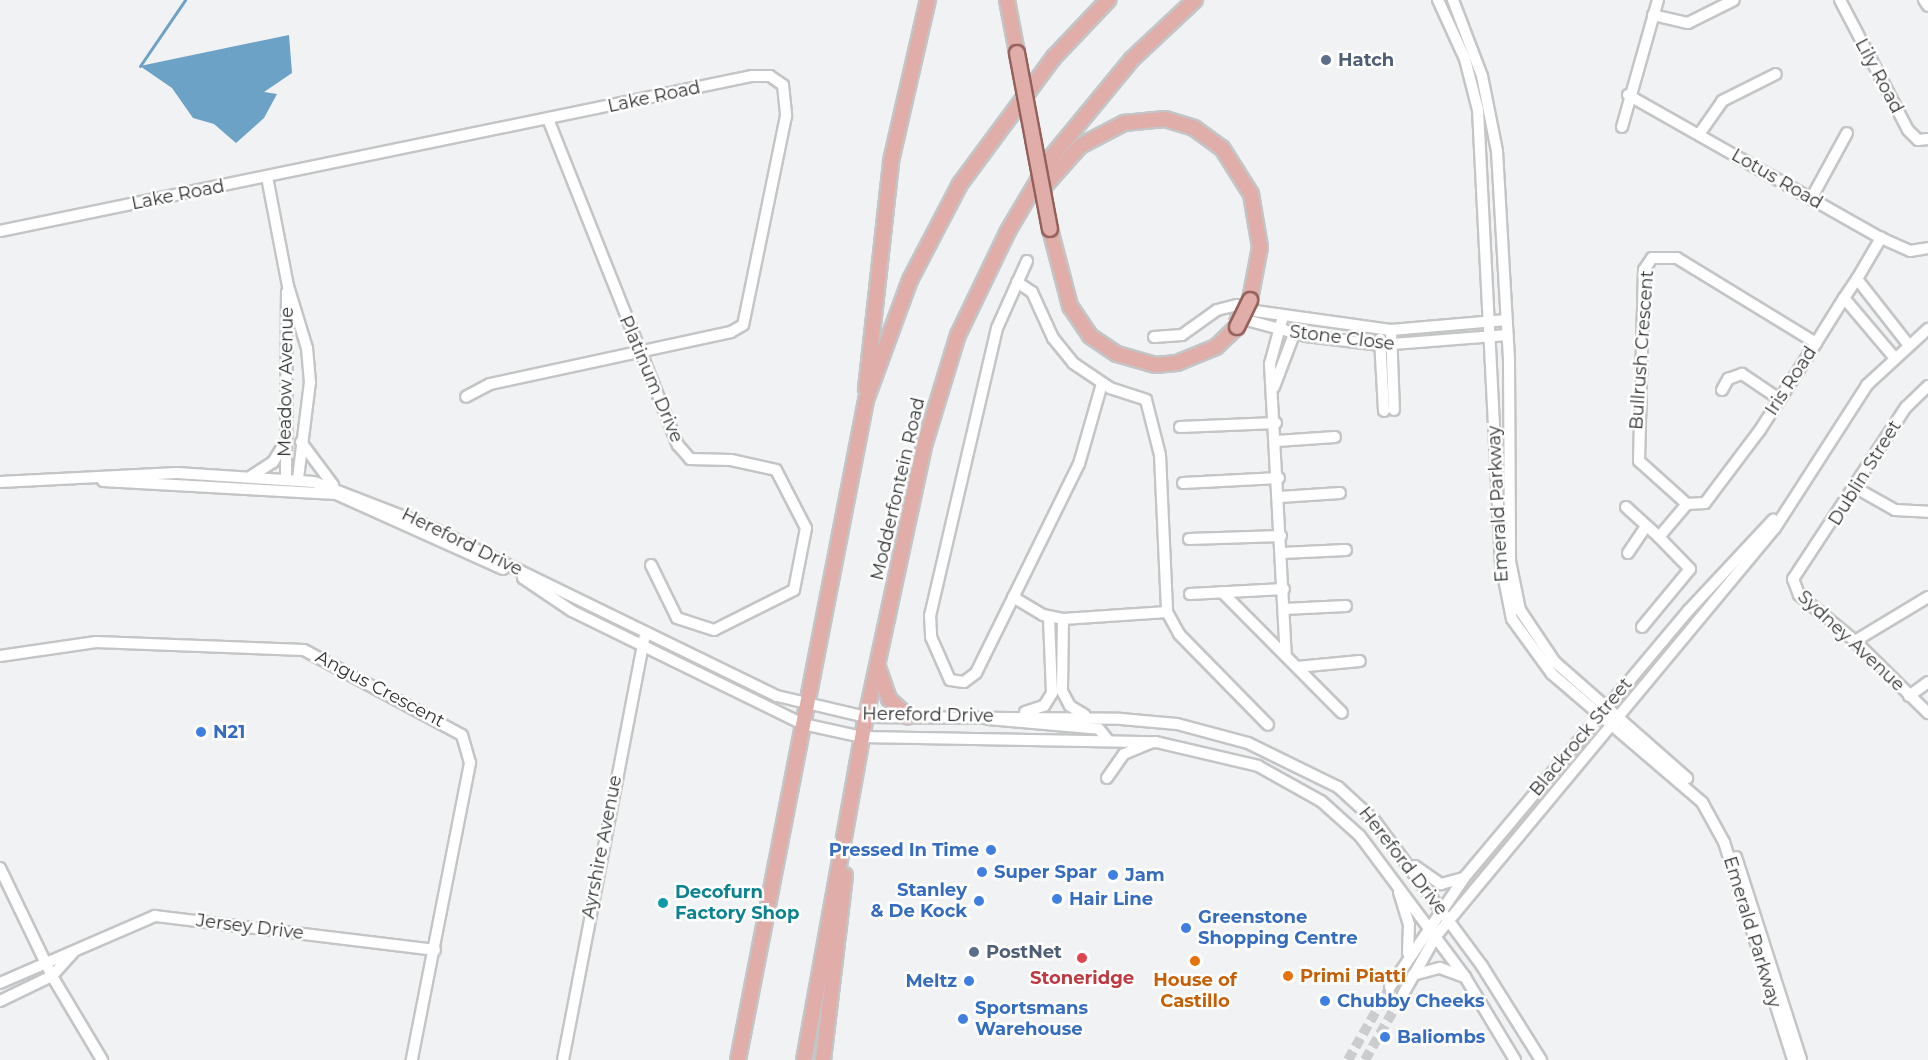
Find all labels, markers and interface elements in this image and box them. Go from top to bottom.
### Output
street label: Lily Road [1850,35,1908,117]
place label: Hatch [1338,49,1394,71]
marker: Hatch [1319,53,1333,67]
street label: Lake Road [606,77,702,117]
street label: Lotus Road [1728,144,1826,214]
street label: Lake Road [130,175,226,215]
street label: Bullrush Crescent [1626,269,1658,431]
street label: Meadow Avenue [274,307,298,457]
street label: Platinum Drive [615,312,687,446]
street label: Stone Close [1288,321,1396,355]
street label: Iris Road [1761,342,1821,420]
street label: Modderfontein Road [866,395,930,583]
street label: Dublin Street [1824,416,1906,530]
street label: Emerald Parkway [1483,425,1513,583]
street label: Hereford Drive [398,503,526,581]
street label: Sydney Avenue [1793,586,1909,696]
street label: Angus Crescent [312,646,448,732]
street label: Blackrock Street [1525,673,1637,801]
street label: Hereford Drive [862,703,994,727]
place label: N21 [213,721,245,743]
marker: N21 [194,725,208,739]
street label: Ayrshire Avenue [577,773,627,921]
street label: Hereford Drive [1354,802,1452,920]
place label: Pressed In Time [829,839,979,861]
marker: Pressed In Time [984,843,998,857]
street label: Emerald Parkway [1719,854,1785,1010]
place label: Super Spar [994,861,1097,883]
place label: Jam [1125,864,1165,886]
marker: Super Spar [975,865,989,879]
marker: Jam [1106,868,1120,882]
place label: Stanley & De Kock [870,880,967,922]
place label: Decofurn Factory Shop [675,882,799,924]
place label: Hair Line [1069,888,1153,910]
marker: Hair Line [1050,892,1064,906]
marker: Stanley & De Kock [972,894,986,908]
marker: Decofurn Factory Shop [656,896,670,910]
place label: Greenstone Shopping Centre [1198,907,1358,950]
street label: Jersey Drive [195,910,305,944]
marker: Greenstone Shopping Centre [1179,921,1193,935]
place label: PostNet [986,941,1062,963]
marker: PostNet [967,945,981,959]
marker: Stoneridge [1075,951,1089,965]
marker: House of Castillo [1188,954,1202,968]
place label: Primi Piatti [1300,965,1406,987]
place label: Stoneridge [1030,967,1134,989]
marker: Primi Piatti [1281,969,1295,983]
place label: Meltz [905,970,957,992]
place label: House of Castillo [1153,970,1237,1012]
marker: Meltz [962,974,976,988]
place label: Chubby Cheeks [1337,990,1485,1012]
marker: Chubby Cheeks [1318,994,1332,1008]
place label: Sportsmans Warehouse [975,998,1088,1040]
marker: Sportsmans Warehouse [956,1012,970,1026]
place label: Baliombs [1397,1026,1485,1048]
marker: Baliombs [1378,1030,1392,1044]

